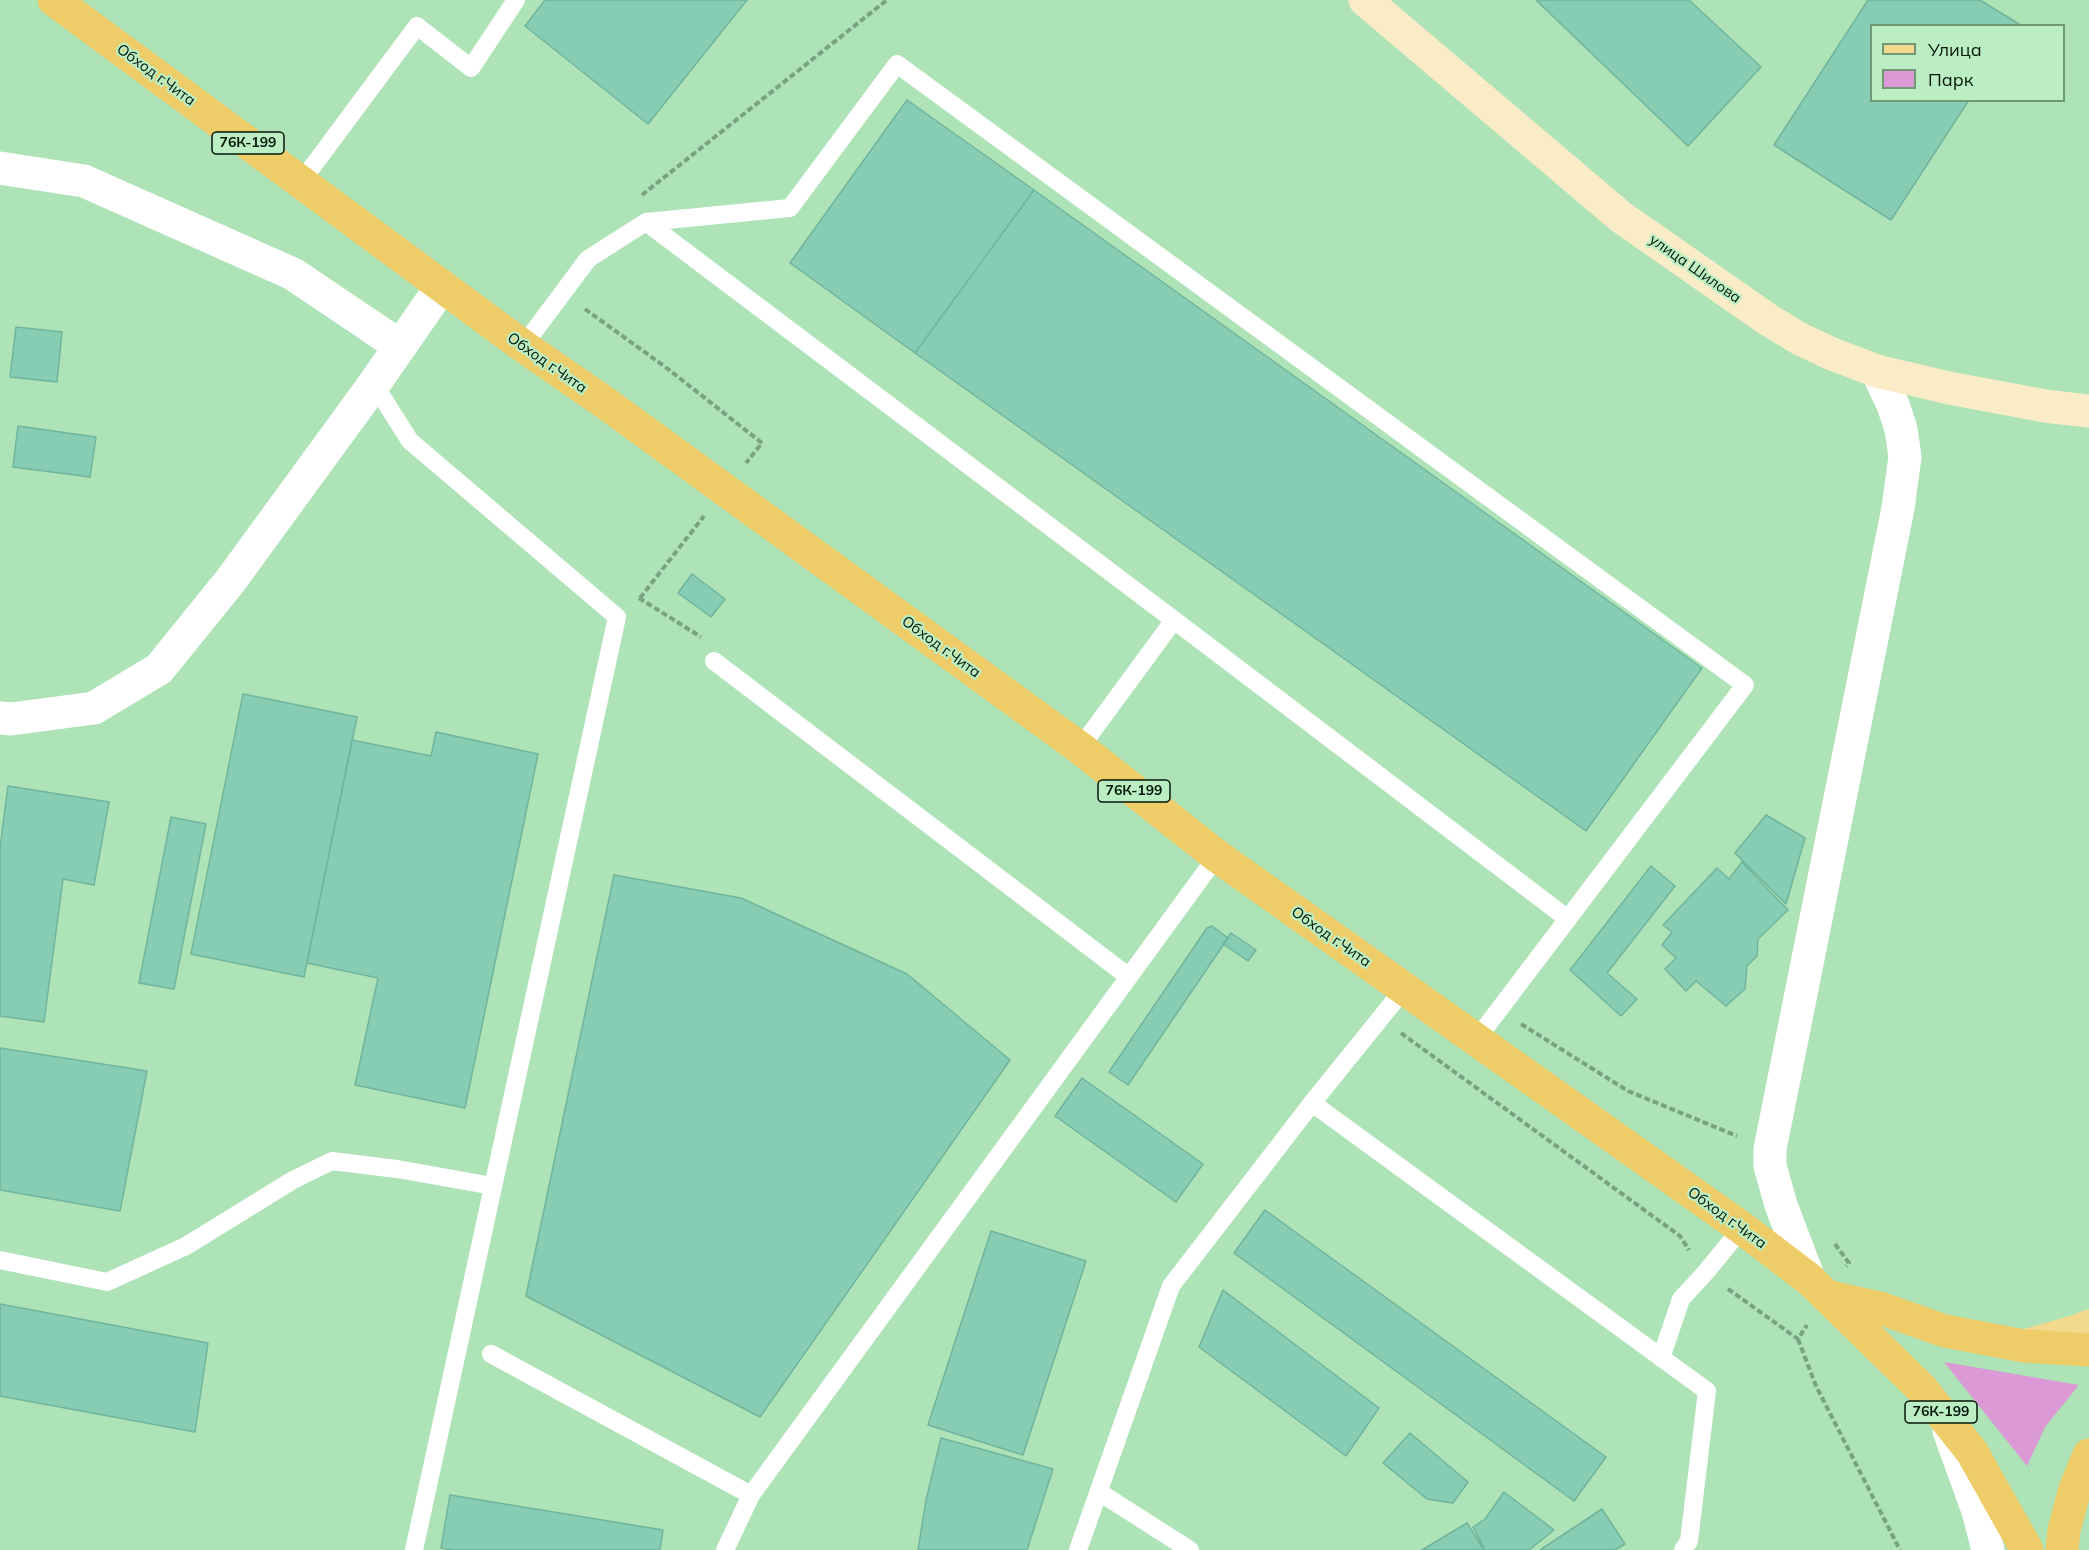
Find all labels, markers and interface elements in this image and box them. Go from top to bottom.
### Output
legend [1870,24,2065,102]
text: Улица [1928,38,1982,61]
street label: Обход г.Чита [113,40,199,110]
text: Парк [1928,68,1973,91]
road number: 76К-199 [212,132,284,154]
street label: улица Шилова [1646,231,1744,307]
street label: Обход г.Чита [504,329,590,397]
street label: Обход г.Чита [898,612,984,682]
road number: 76К-199 [1098,780,1170,802]
street label: Обход г.Чита [1288,903,1374,971]
street label: Обход г.Чита [1684,1183,1770,1253]
road number: 76К-199 [1905,1401,1977,1423]

